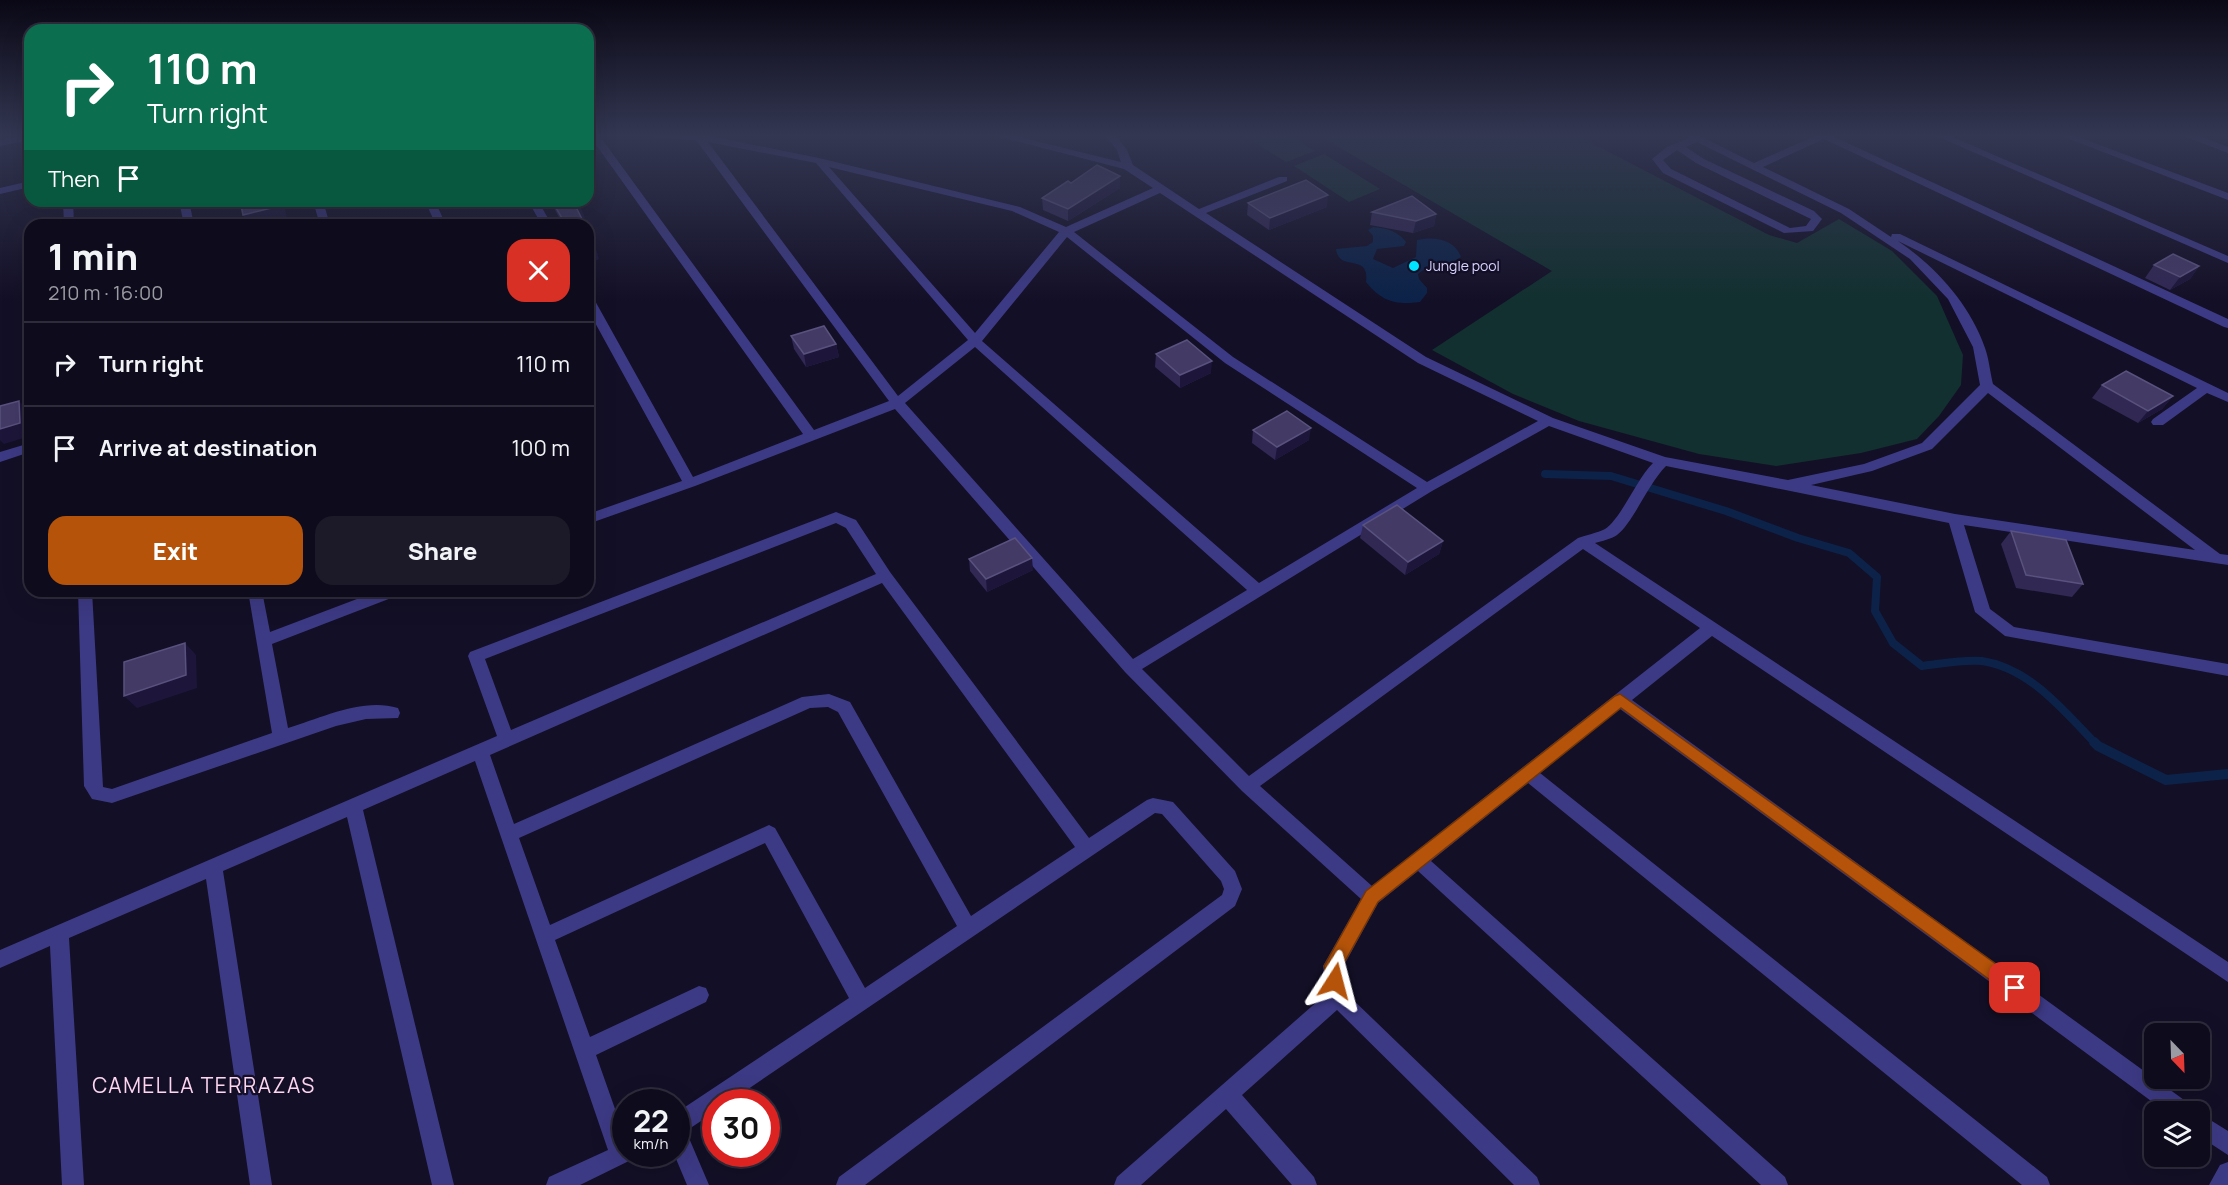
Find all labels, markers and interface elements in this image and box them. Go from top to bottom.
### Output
text: 110 m [147,39,258,97]
icon: right [48,48,126,126]
text: Turn right [147,94,268,131]
icon: arrive [112,162,145,195]
text: Then [48,164,100,194]
text: 1 min [48,232,138,281]
button: close [507,239,570,302]
place label: Jungle pool [1426,256,1500,275]
marker: Jungle pool [1407,259,1421,273]
text: 210 m · 16:00 [48,279,163,306]
icon: right [48,348,81,381]
text: Turn right [99,349,204,379]
text: 110 m [516,349,570,379]
icon: arrive [48,432,81,465]
text: Arrive at destination [99,433,317,463]
text: 100 m [512,433,570,463]
button: Exit [48,516,303,585]
button: Share [315,516,570,585]
position arrow [1303,949,1367,1013]
pin [1989,962,2040,1013]
icon: arrive [1998,971,2031,1004]
north arrow [2144,1023,2210,1089]
map controls [2144,1023,2210,1167]
district label: CAMELLA TERRAZAS [92,1071,316,1099]
speed limit sign: 30 [702,1089,780,1167]
text: 22 [633,1100,669,1141]
button: layers [2144,1101,2210,1167]
text: km/h [634,1133,668,1154]

